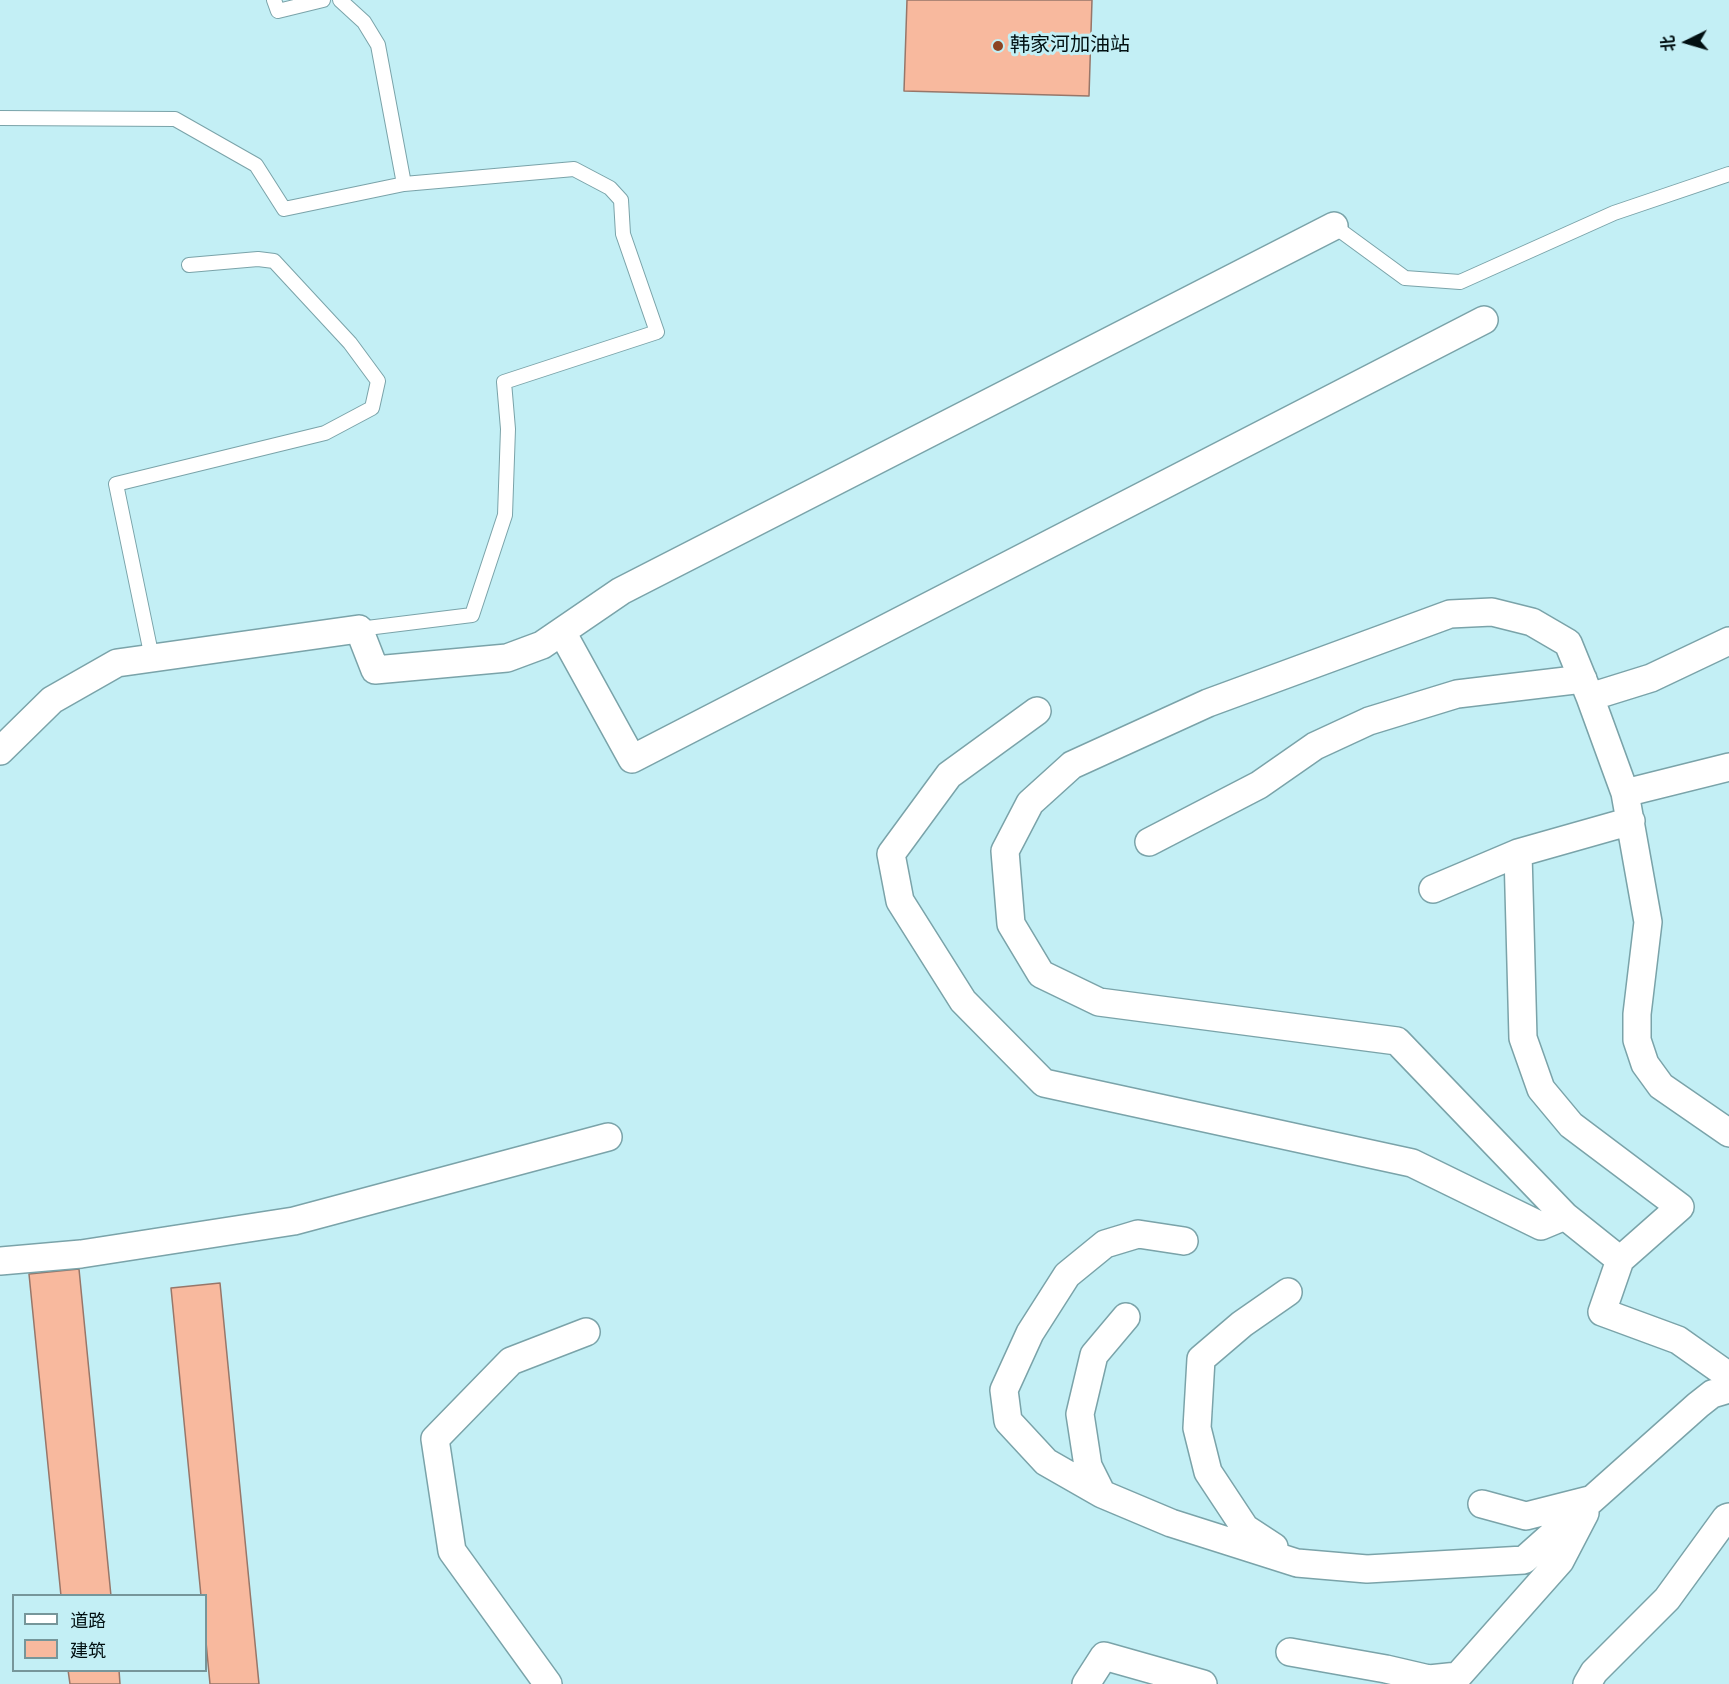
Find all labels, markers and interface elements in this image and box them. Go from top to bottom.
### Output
north arrow [1657,12,1717,72]
place label: 韩家河加油站 [1010,34,1130,58]
text: 北 [1658,35,1679,52]
marker: 韩家河加油站 [991,39,1005,53]
legend [12,1594,207,1672]
text: 道路 [70,1610,106,1631]
text: 建筑 [70,1640,106,1661]

